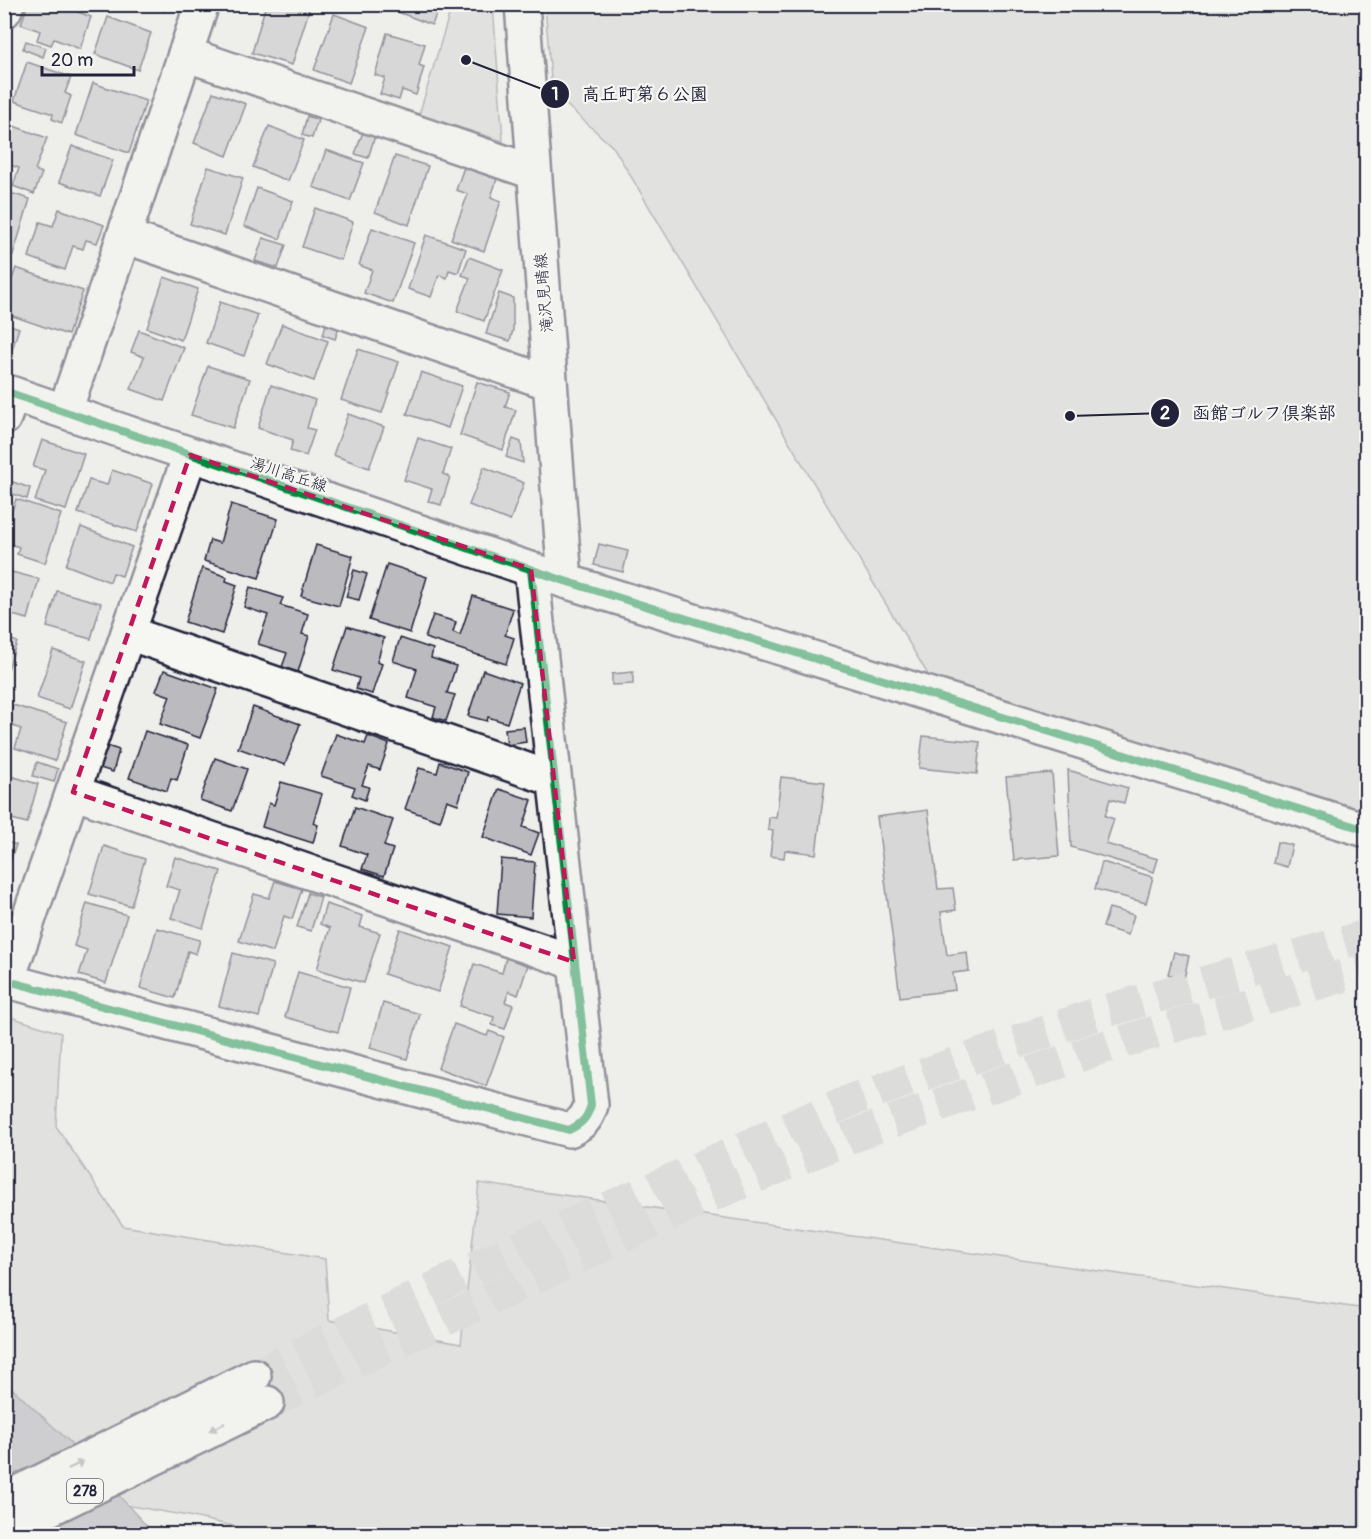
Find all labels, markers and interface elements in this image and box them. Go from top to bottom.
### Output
scale bar [42,39,134,77]
text: 20 m [51,49,93,72]
callout: 高丘町第６公園 [540,76,720,112]
text: 1 [551,83,559,106]
text: 高丘町第６公園 [582,83,708,106]
street label: 滝沢見晴線 [531,252,557,334]
callout: 函館ゴルフ倶楽部 [1150,395,1348,431]
text: 2 [1160,402,1170,425]
text: 函館ゴルフ倶楽部 [1192,402,1336,425]
street label: 湯川高丘線 [248,453,330,497]
one-way arrow [208,1423,225,1432]
one-way arrow [67,1460,84,1470]
road number: 278 [67,1479,103,1503]

